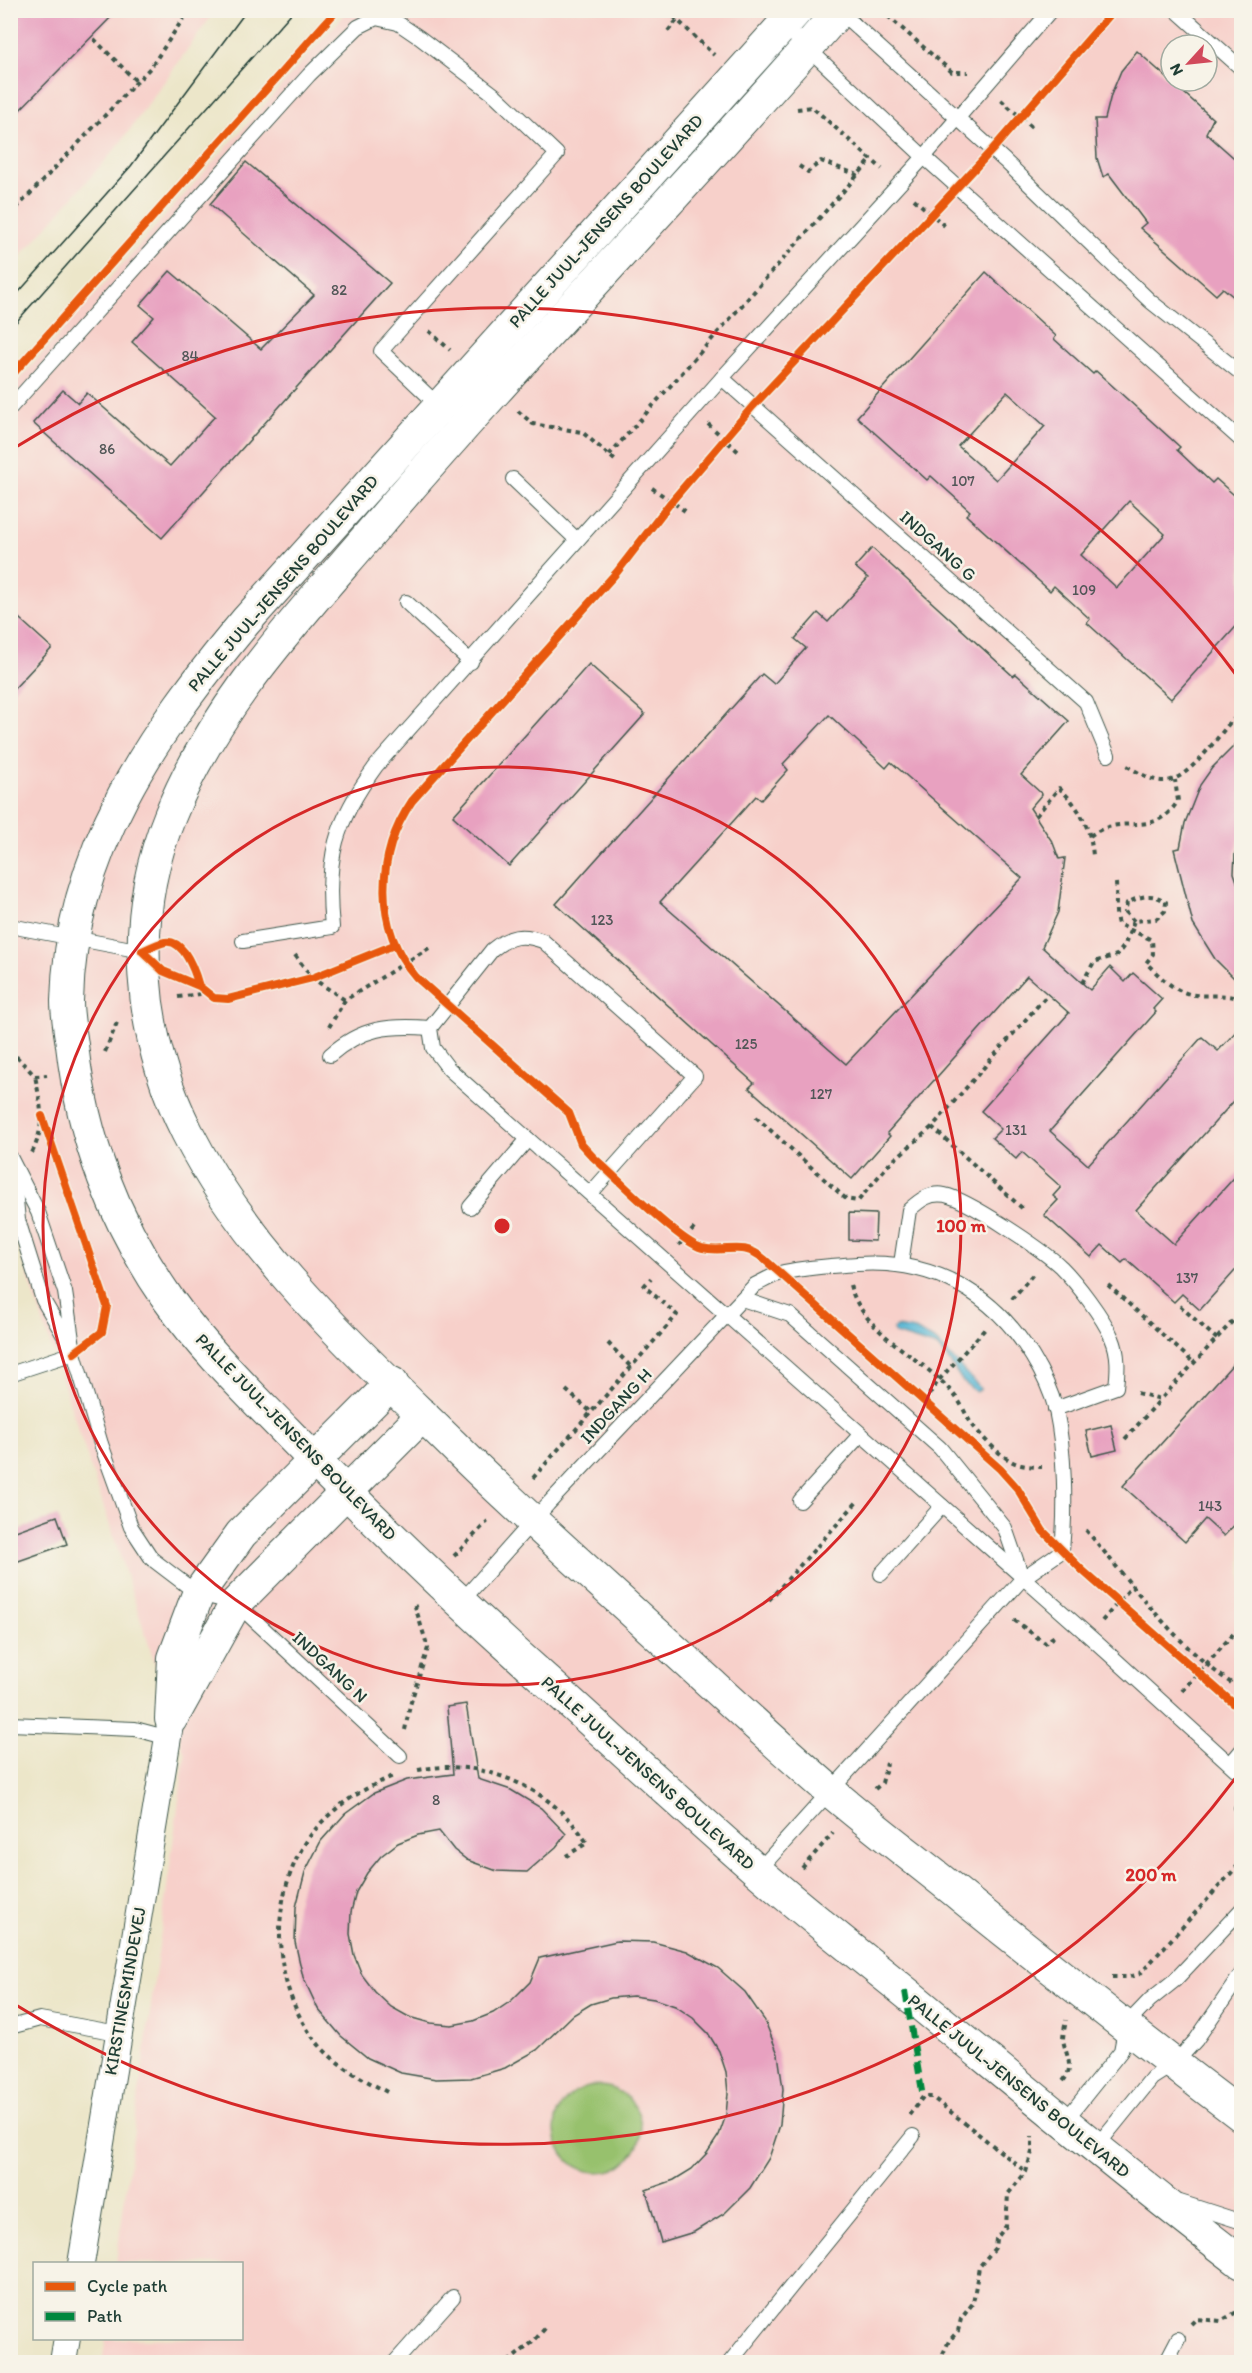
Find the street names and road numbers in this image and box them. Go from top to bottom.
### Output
street label: PALLE JUUL-JENSENS BOULEVARD [504,109,708,332]
street label: PALLE JUUL-JENSENS BOULEVARD [183,470,383,696]
street label: INDGANG G [895,506,981,586]
street label: PALLE JUUL-JENSENS BOULEVARD [191,1329,401,1545]
street label: INDGANG H [575,1364,657,1448]
street label: INDGANG N [288,1627,372,1707]
street label: PALLE JUUL-JENSENS BOULEVARD [537,1671,760,1875]
street label: KIRSTINESMINDEVEJ [99,1905,151,2077]
street label: PALLE JUUL-JENSENS BOULEVARD [903,1989,1135,2183]

